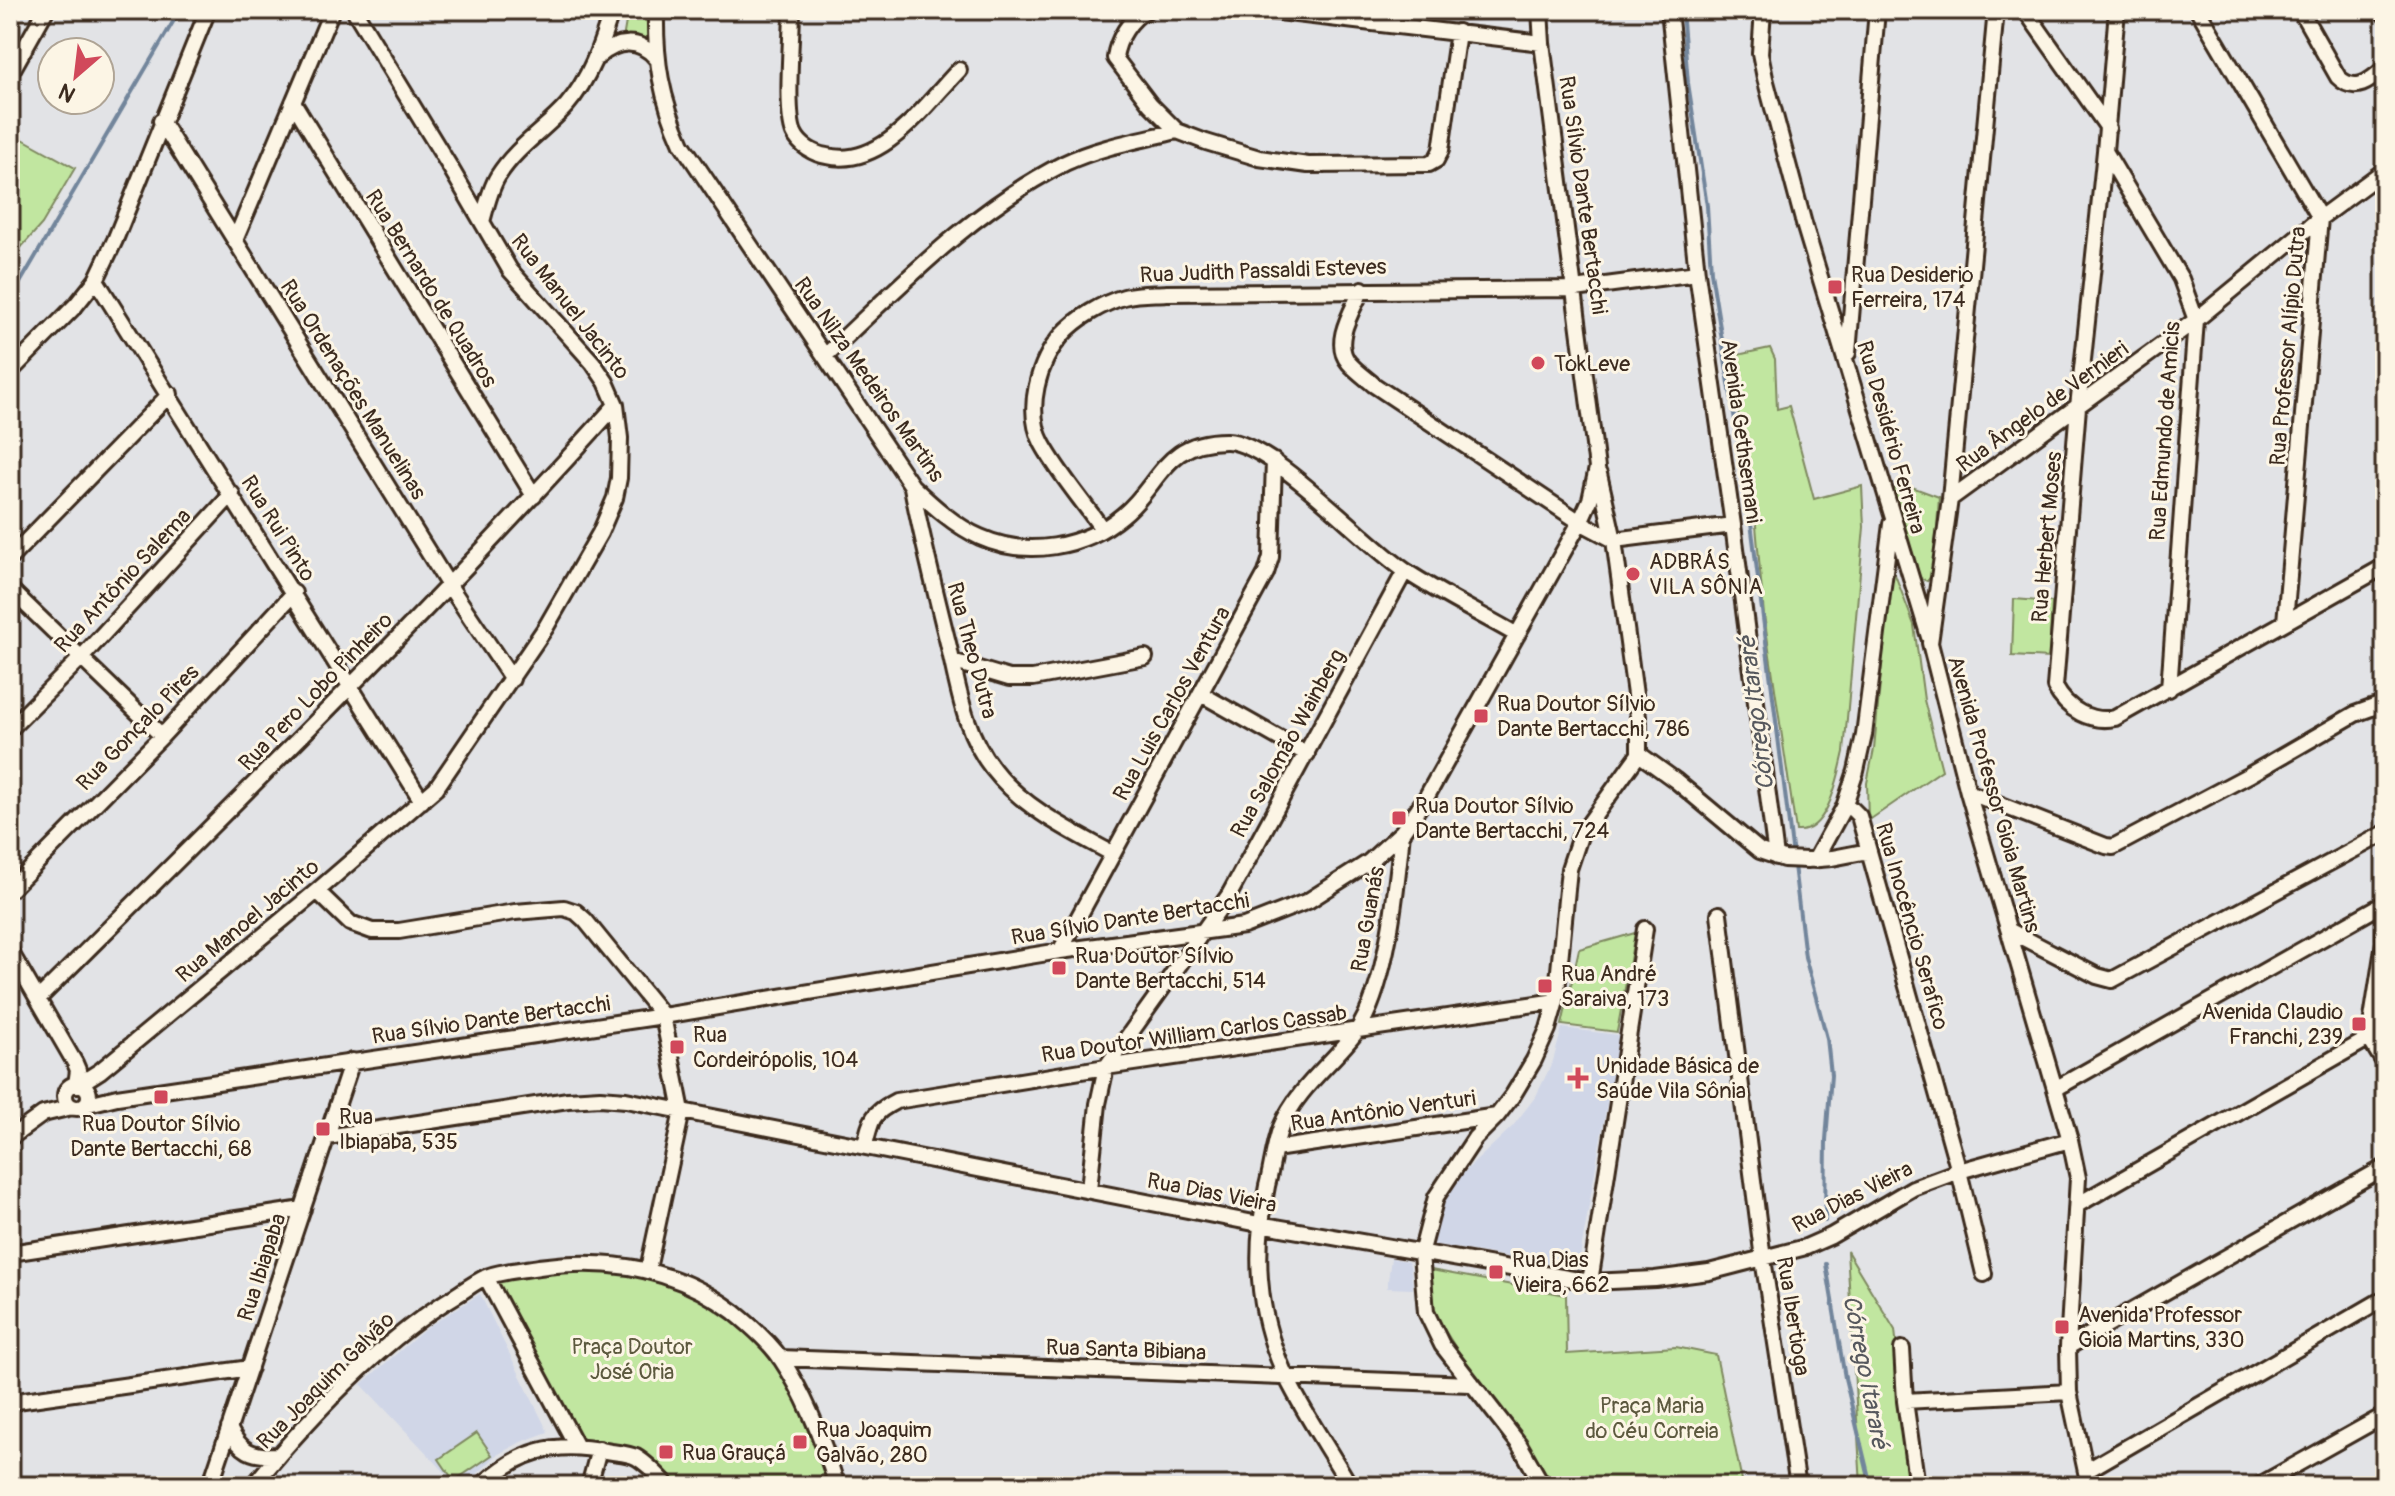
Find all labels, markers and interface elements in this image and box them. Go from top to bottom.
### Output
north arrow [36,36,116,116]
street label: Rua Sílvio Dante Bertacchi [1552,74,1614,316]
text: N [54,77,80,109]
street label: Rua Bernardo de Quadros [359,184,504,393]
street label: Rua Professor Alípio Dutra [2264,225,2312,467]
street label: Rua Manuel Jacinto [505,228,636,385]
street label: Rua Judith Passaldi Esteves [1139,253,1387,289]
place label: Rua Desiderio Ferreira, 174 [1851,261,1974,314]
street label: Rua Nilza Medeiros Martins [788,272,951,488]
street label: Rua Ordenações Manuelinas [274,274,433,505]
marker: Rua Desiderio Ferreira, 174 [1826,278,1844,296]
street label: Rua Edmundo de Amicis [2143,320,2187,542]
street label: Rua Ângelo de Vernieri [1951,335,2134,479]
street label: Avenida Gethsemani [1714,337,1768,525]
street label: Rua Desidério Ferreira [1850,337,1932,537]
place label: TokLeve [1554,350,1630,378]
marker: TokLeve [1529,354,1547,372]
street label: Rua Herbert Moses [2026,450,2068,624]
street label: Rua Rui Pinto [234,470,322,587]
street label: Rua Antônio Salema [48,502,197,659]
place label: ADBRÁS VILA SÔNIA [1649,548,1763,601]
marker: ADBRÁS VILA SÔNIA [1624,565,1642,583]
street label: Rua Theo Dutra [940,579,1004,722]
street label: Rua Luis Carlos Ventura [1107,601,1237,806]
street label: Rua Pero Lobo Pinheiro [233,606,399,777]
water label: Córrego Itararé [1732,633,1780,792]
street label: Rua Salomão Wainberg [1224,644,1351,843]
street label: Avenida Professor Gioia Martins [1941,653,2047,936]
street label: Rua Gonçalo Pires [70,658,205,797]
place label: Rua Doutor Sílvio Dante Bertacchi, 786 [1497,690,1690,743]
marker: Rua Doutor Sílvio Dante Bertacchi, 786 [1472,707,1490,725]
place label: Rua Doutor Sílvio Dante Bertacchi, 724 [1415,792,1609,845]
marker: Rua Doutor Sílvio Dante Bertacchi, 724 [1390,809,1408,827]
street label: Rua Inocêncio Serafico [1869,819,1955,1033]
street label: Rua Manoel Jacinto [170,853,325,989]
street label: Rua Guanás [1345,864,1391,974]
street label: Rua Sílvio Dante Bertacchi [1009,886,1251,952]
place label: Rua Doutor Sílvio Dante Bertacchi, 514 [1075,942,1266,995]
marker: Rua Doutor Sílvio Dante Bertacchi, 514 [1050,959,1068,977]
place label: Rua André Saraiva, 173 [1561,960,1669,1013]
marker: Rua André Saraiva, 173 [1536,977,1554,995]
street label: Rua Sílvio Dante Bertacchi [370,989,612,1051]
place label: Avenida Claudio Franchi, 239 [2201,998,2343,1051]
street label: Rua Doutor William Carlos Cassab [1040,999,1349,1069]
marker: Avenida Claudio Franchi, 239 [2350,1015,2368,1033]
place label: Rua Cordeirópolis, 104 [693,1021,859,1074]
marker: Rua Cordeirópolis, 104 [668,1038,686,1056]
place label: Unidade Básica de Saúde Vila Sônia [1596,1052,1759,1105]
marker: Unidade Básica de Saúde Vila Sônia [1567,1067,1589,1089]
street label: Rua Antônio Venturi [1289,1084,1478,1138]
marker: Rua Doutor Sílvio Dante Bertacchi, 68 [152,1088,170,1106]
place label: Rua Ibiapaba, 535 [339,1103,458,1156]
place label: Rua Doutor Sílvio Dante Bertacchi, 68 [70,1110,252,1163]
marker: Rua Ibiapaba, 535 [314,1120,332,1138]
street label: Rua Dias Vieira [1788,1155,1917,1239]
street label: Rua Dias Vieira [1145,1167,1279,1219]
street label: Rua Ibiapaba [231,1210,293,1325]
place label: Rua Dias Vieira, 662 [1512,1246,1610,1299]
street label: Rua Ibertioga [1770,1254,1816,1378]
marker: Rua Dias Vieira, 662 [1487,1263,1505,1281]
water label: Córrego Itararé [1836,1293,1895,1452]
place label: Avenida Professor Gioia Martins, 330 [2078,1301,2244,1354]
street label: Rua Joaquim Galvão [251,1306,401,1456]
marker: Avenida Professor Gioia Martins, 330 [2053,1318,2071,1336]
park label: Praça Doutor José Oria [571,1333,693,1386]
street label: Rua Santa Bibiana [1045,1333,1207,1367]
park label: Praça Maria do Céu Correia [1585,1392,1719,1445]
place label: Rua Joaquim Galvão, 280 [816,1416,932,1469]
marker: Rua Joaquim Galvão, 280 [791,1433,809,1451]
place label: Rua Grauçá [682,1439,786,1467]
marker: Rua Grauçá [657,1443,675,1461]

